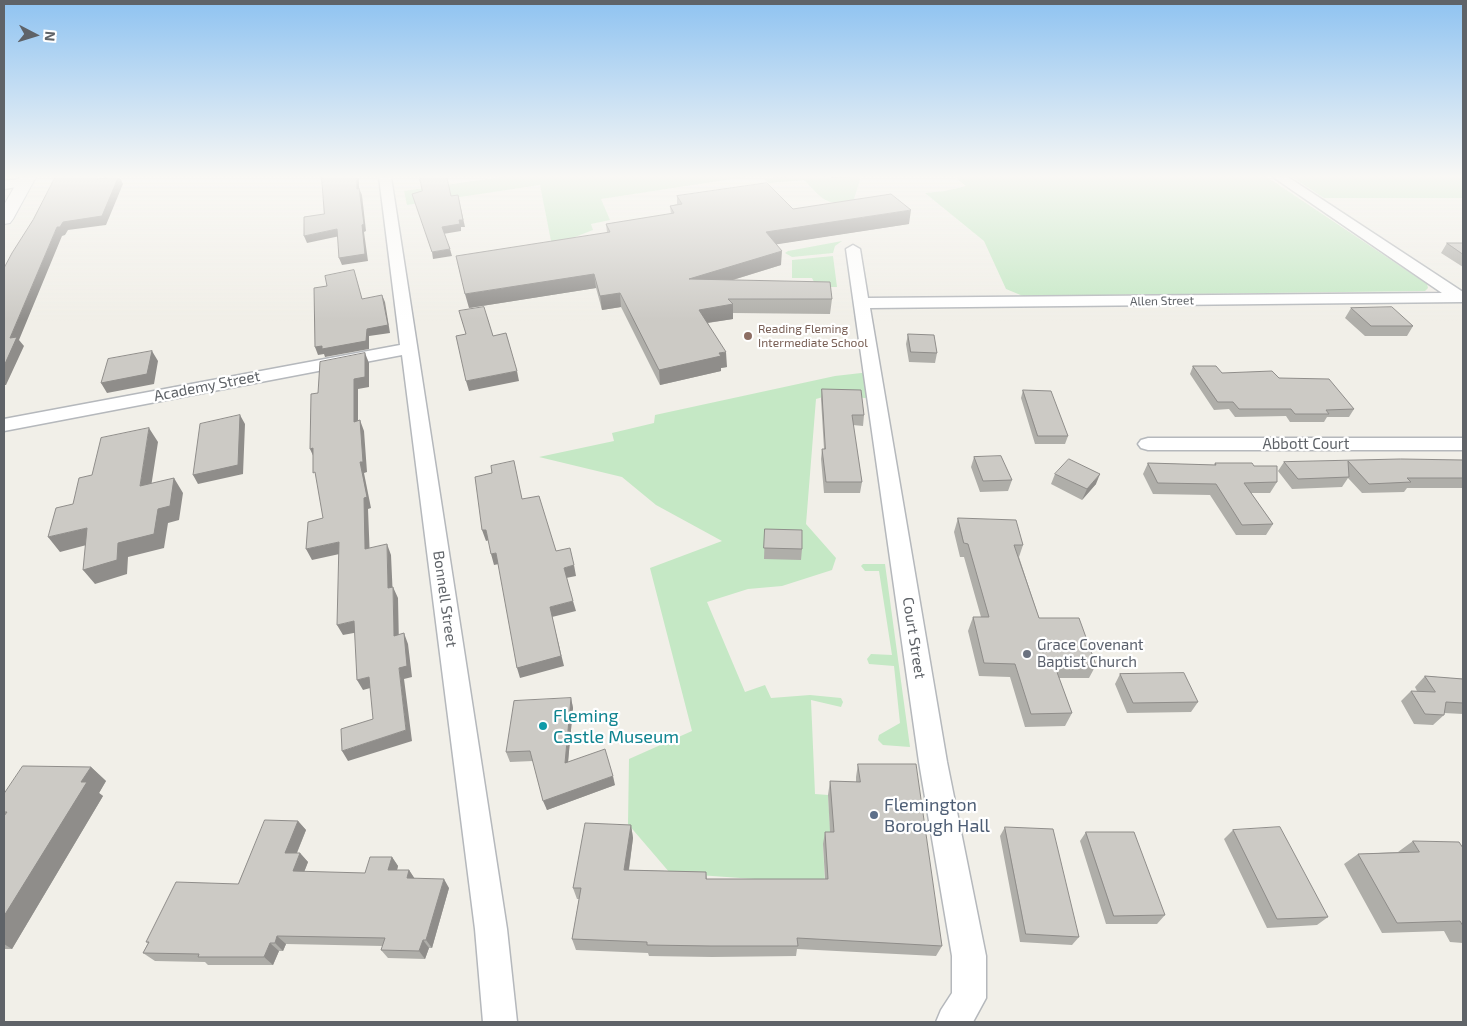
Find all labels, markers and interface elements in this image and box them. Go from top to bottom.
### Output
north arrow [10,10,60,60]
text: N [42,31,59,42]
street label: Allen Street [1130,293,1194,309]
place label: Reading Fleming Intermediate School [758,322,868,350]
marker: Reading Fleming Intermediate School [742,330,754,342]
street label: Academy Street [152,367,262,405]
street label: Abbott Court [1262,435,1350,453]
street label: Bonnell Street [429,550,461,648]
street label: Court Street [899,596,929,680]
place label: Grace Covenant Baptist Church [1037,636,1144,671]
marker: Grace Covenant Baptist Church [1021,648,1033,660]
place label: Fleming Castle Museum [553,705,679,748]
marker: Fleming Castle Museum [537,720,549,732]
place label: Flemington Borough Hall [884,794,990,836]
marker: Flemington Borough Hall [868,809,880,821]

